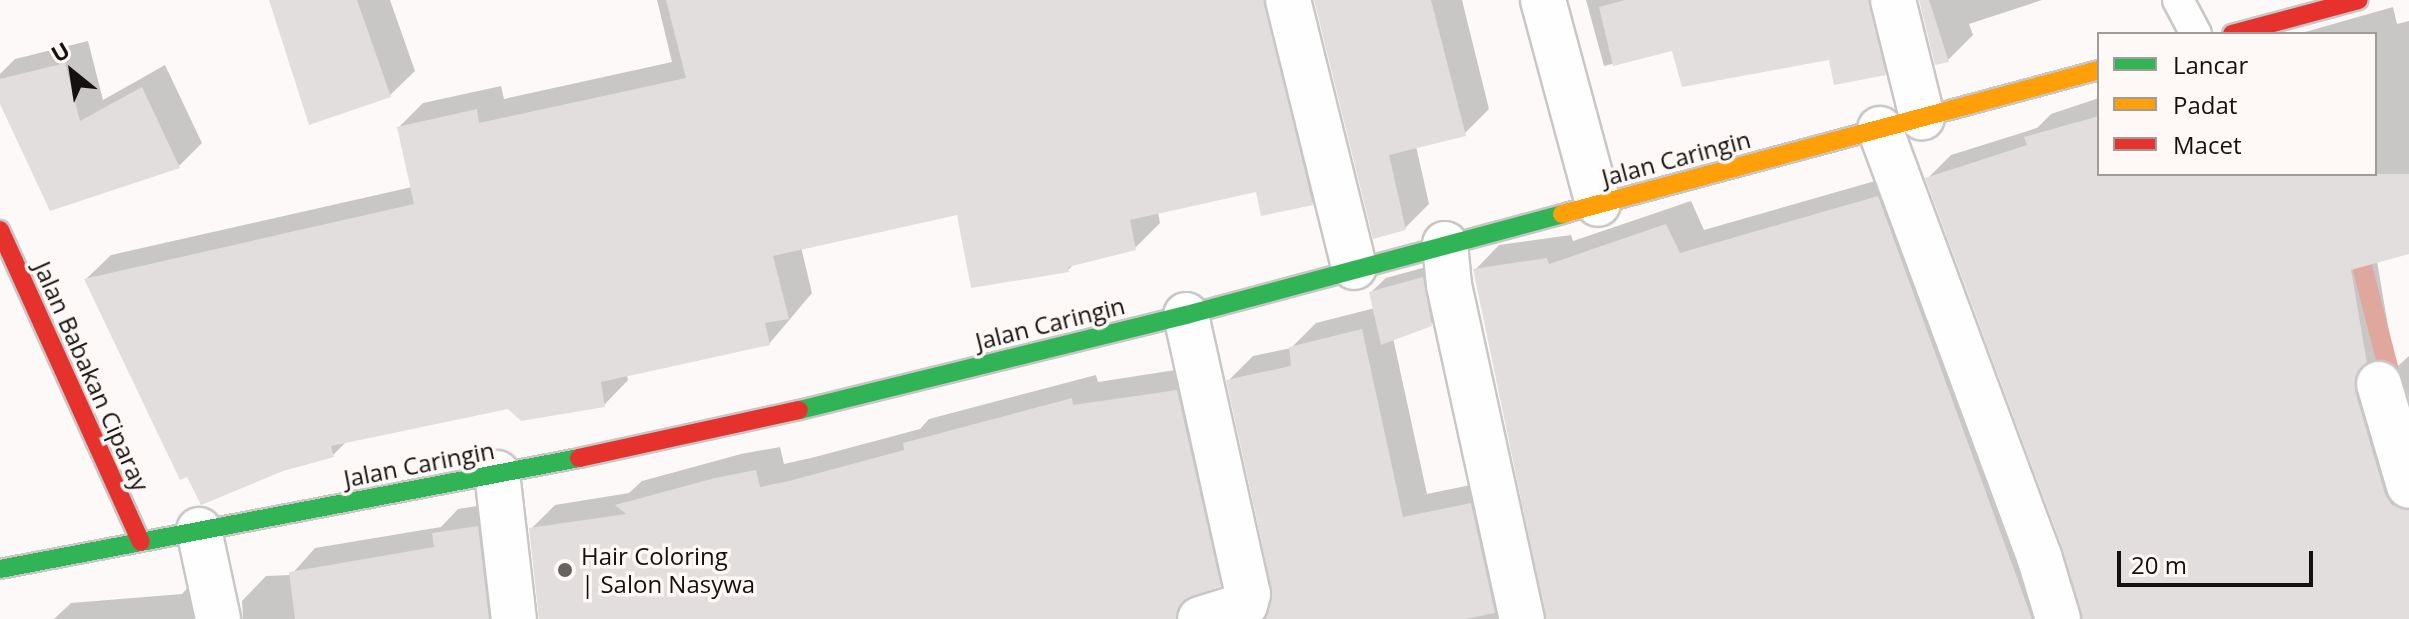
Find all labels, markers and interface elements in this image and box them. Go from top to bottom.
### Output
north arrow [32,32,112,112]
legend [2097,32,2377,176]
text: U [45,34,75,68]
text: Lancar [2173,48,2248,81]
text: Padat [2173,88,2237,121]
street label: Jalan Caringin [1598,124,1754,192]
text: Macet [2173,128,2241,161]
street label: Jalan Babakan Ciparay [28,257,156,495]
street label: Jalan Caringin [972,291,1128,355]
street label: Jalan Caringin [341,435,497,493]
scale bar [2121,535,2317,585]
place label: Hair Coloring | Salon Nasywa [581,542,755,598]
text: 20 m [2131,548,2187,581]
marker: Hair Coloring | Salon Nasywa [556,561,574,579]

